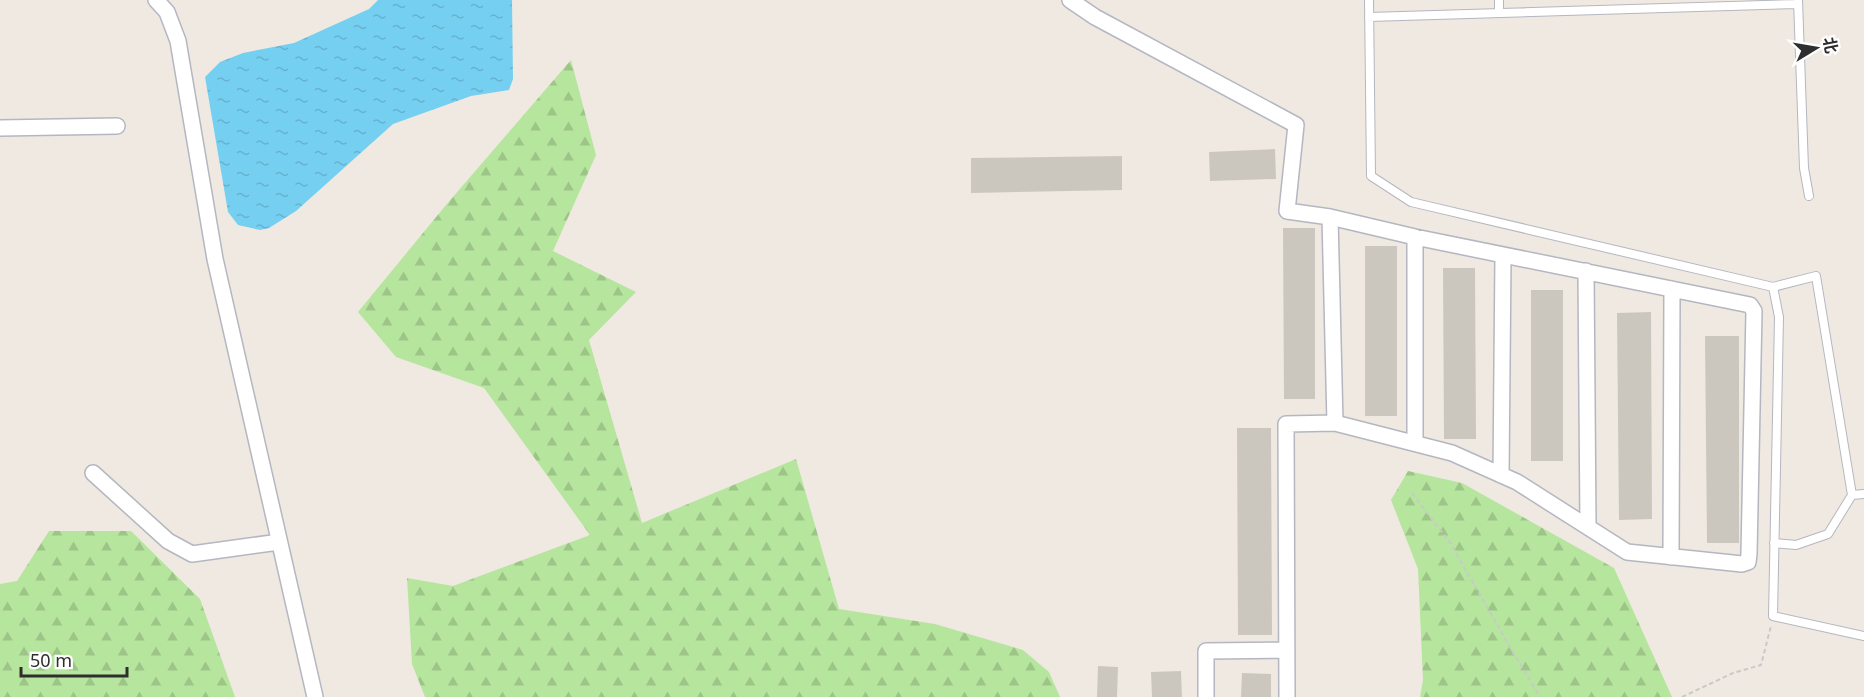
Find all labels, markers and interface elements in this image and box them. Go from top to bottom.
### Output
north arrow [1786,18,1846,78]
text: 北 [1818,35,1843,55]
scale bar [21,640,128,678]
text: 50 m [30,648,72,672]

